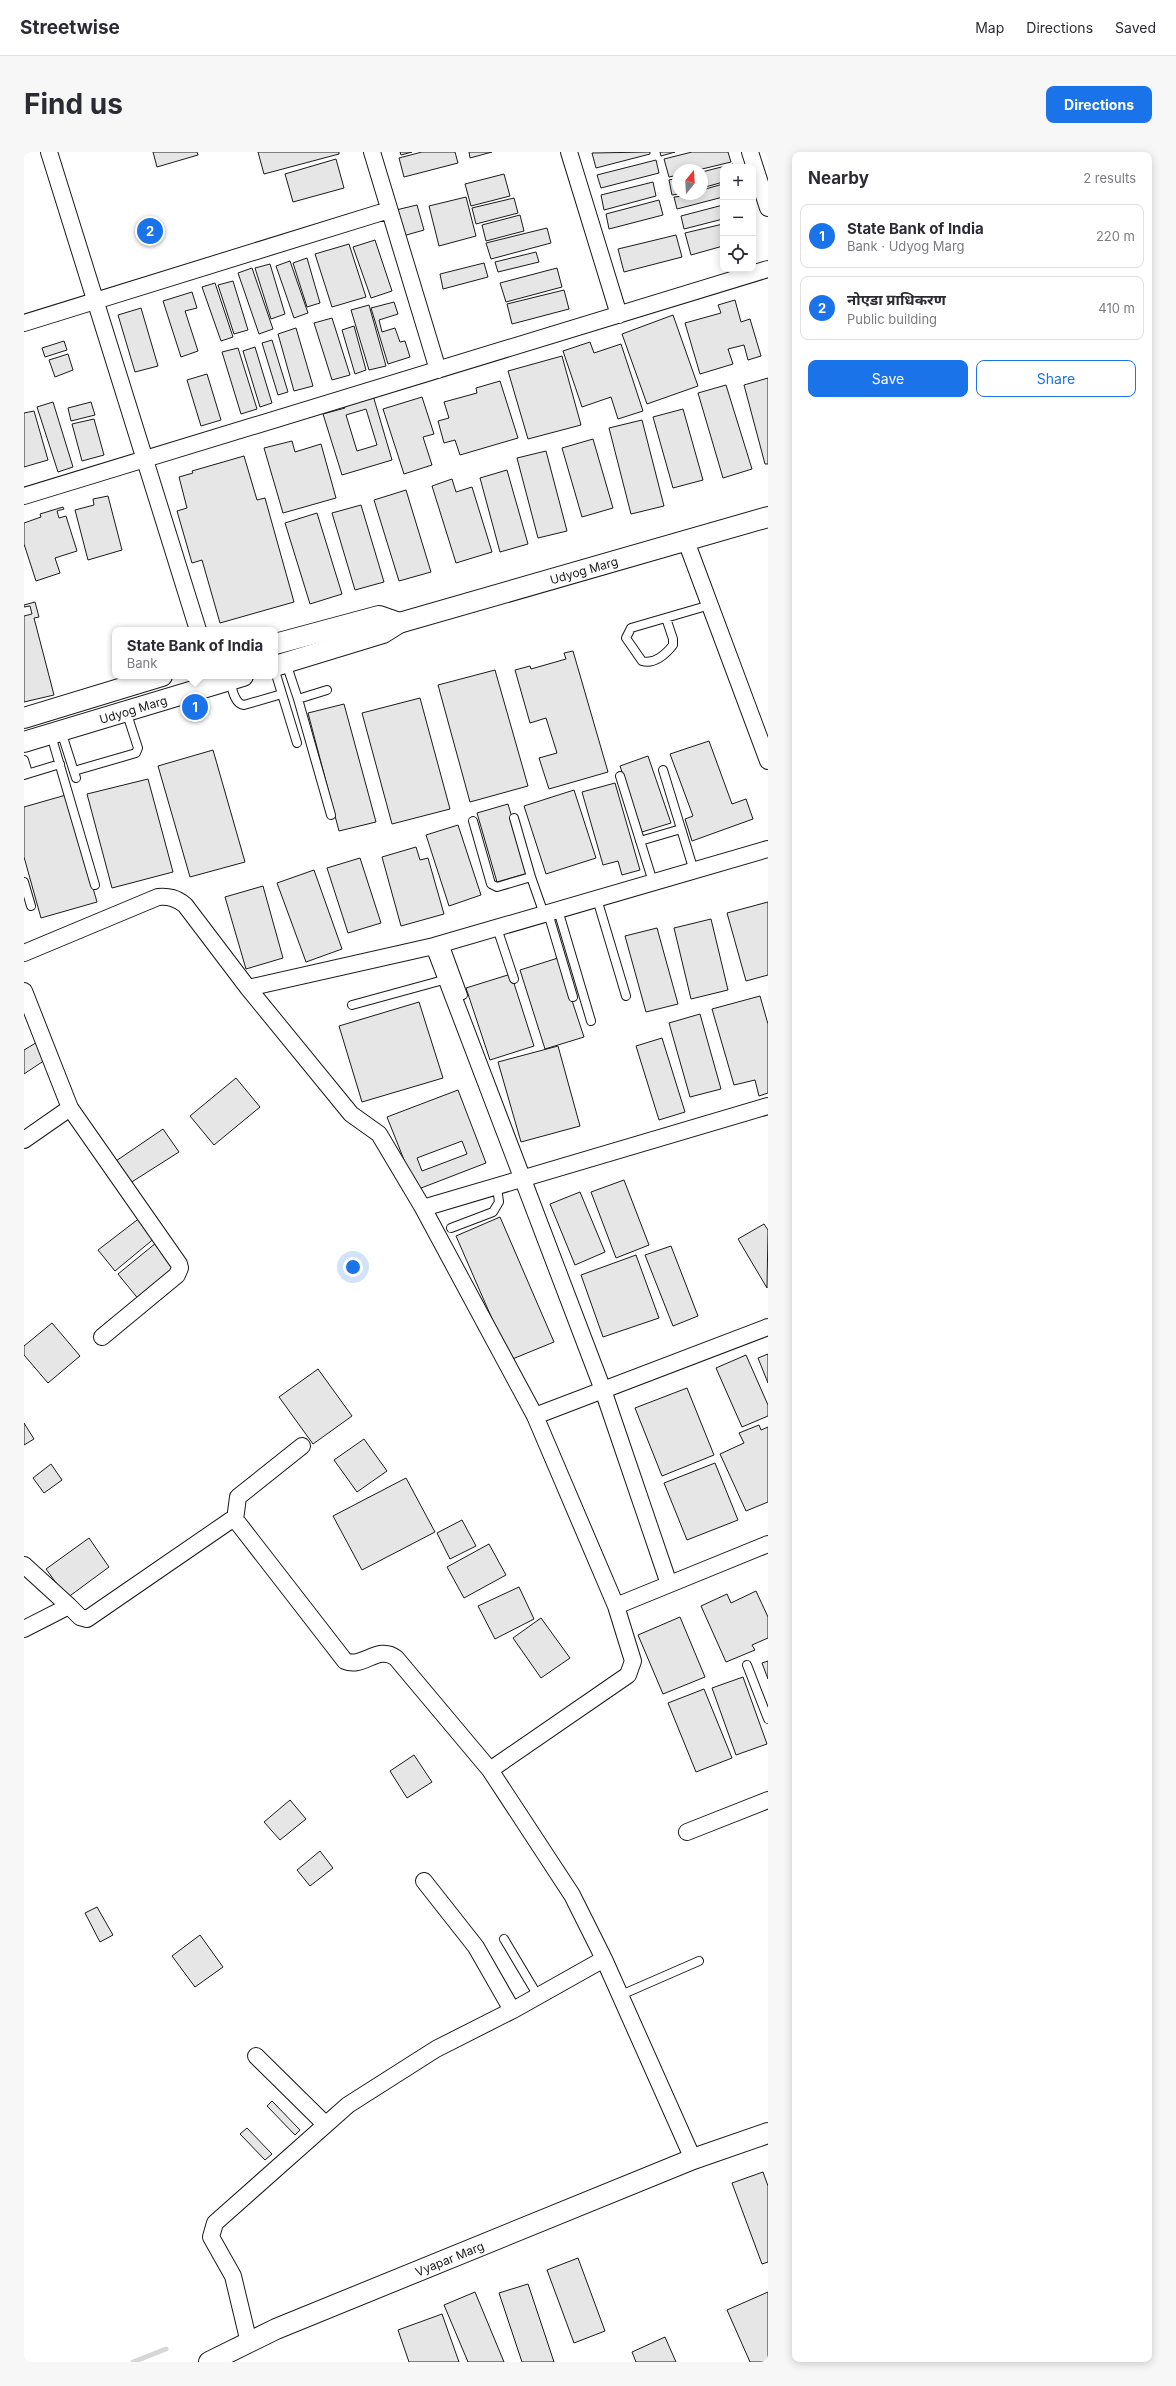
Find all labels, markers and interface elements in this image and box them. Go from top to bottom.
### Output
text: Streetwise [20,16,120,39]
text: Map [975,19,1004,36]
text: Directions [1026,19,1093,36]
text: Saved [1115,19,1156,36]
button: Directions [1046,86,1152,123]
text: Find us [24,87,123,121]
north arrow [672,164,708,200]
map controls [720,164,756,272]
button: + [720,164,756,200]
text: Nearby [808,168,869,188]
text: 2 results [1083,170,1136,186]
button: − [720,200,756,236]
pin: 2 [137,216,163,246]
text: State Bank of India [847,219,984,238]
text: 1 [819,228,825,244]
text: 220 m [1096,228,1135,244]
button: locate [720,236,756,272]
text: Bank · Udyog Marg [847,238,965,254]
text: नोएडा प्राधिकरण [847,290,946,309]
text: 2 [818,300,826,316]
text: 410 m [1098,300,1135,316]
text: Public building [847,311,937,327]
button: Save [808,360,968,397]
button: Share [976,360,1136,397]
street label: Udyog Marg [548,553,619,587]
popup [112,627,278,679]
text: State Bank of India [127,636,263,655]
text: Bank [127,655,157,671]
street label: Udyog Marg [97,692,169,726]
pin: 1 [182,692,208,722]
your location [343,1257,363,1277]
street label: Vyapar Marg [413,2238,486,2279]

